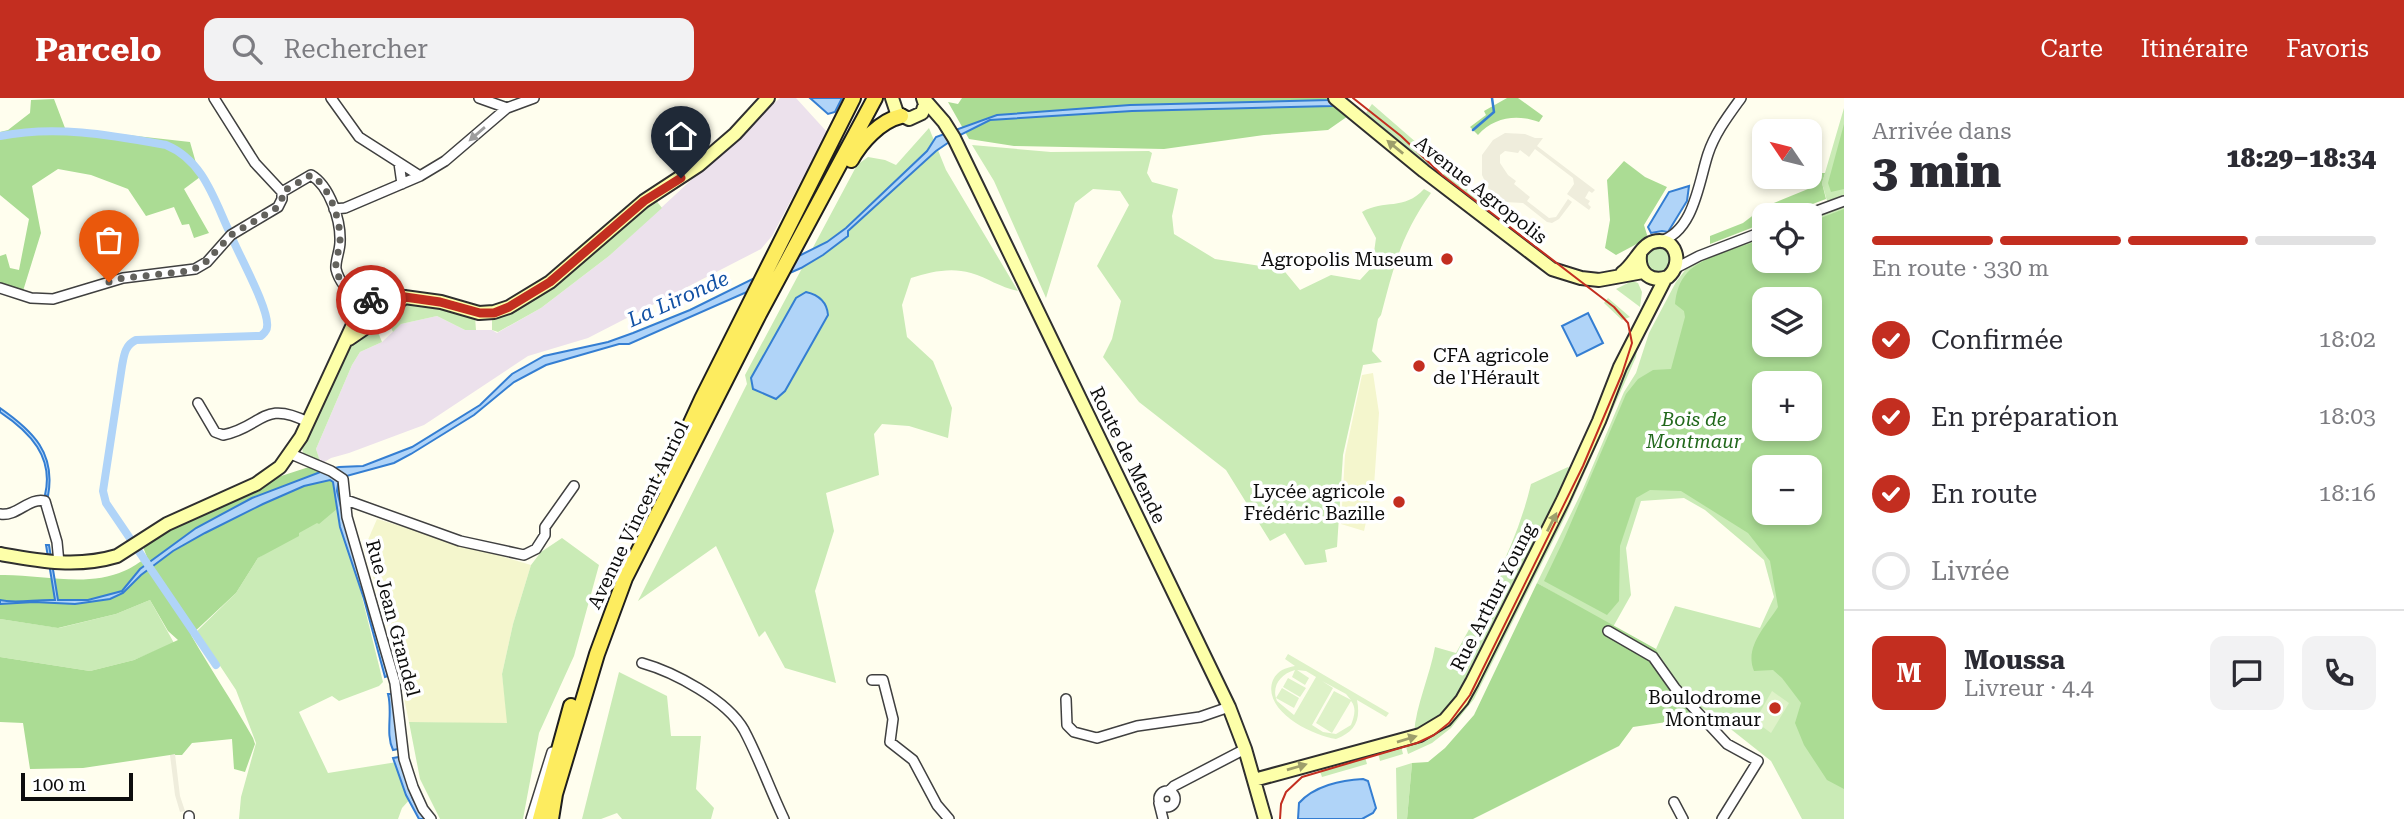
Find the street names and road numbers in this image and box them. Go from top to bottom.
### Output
street label: Avenue Agropolis [1410,131,1552,249]
street label: Route de Mende [1085,383,1171,527]
street label: Avenue Vincent Auriol [582,417,694,613]
street label: Rue Arthur Young [1446,519,1540,675]
street label: Rue Jean Grandel [361,537,425,699]

